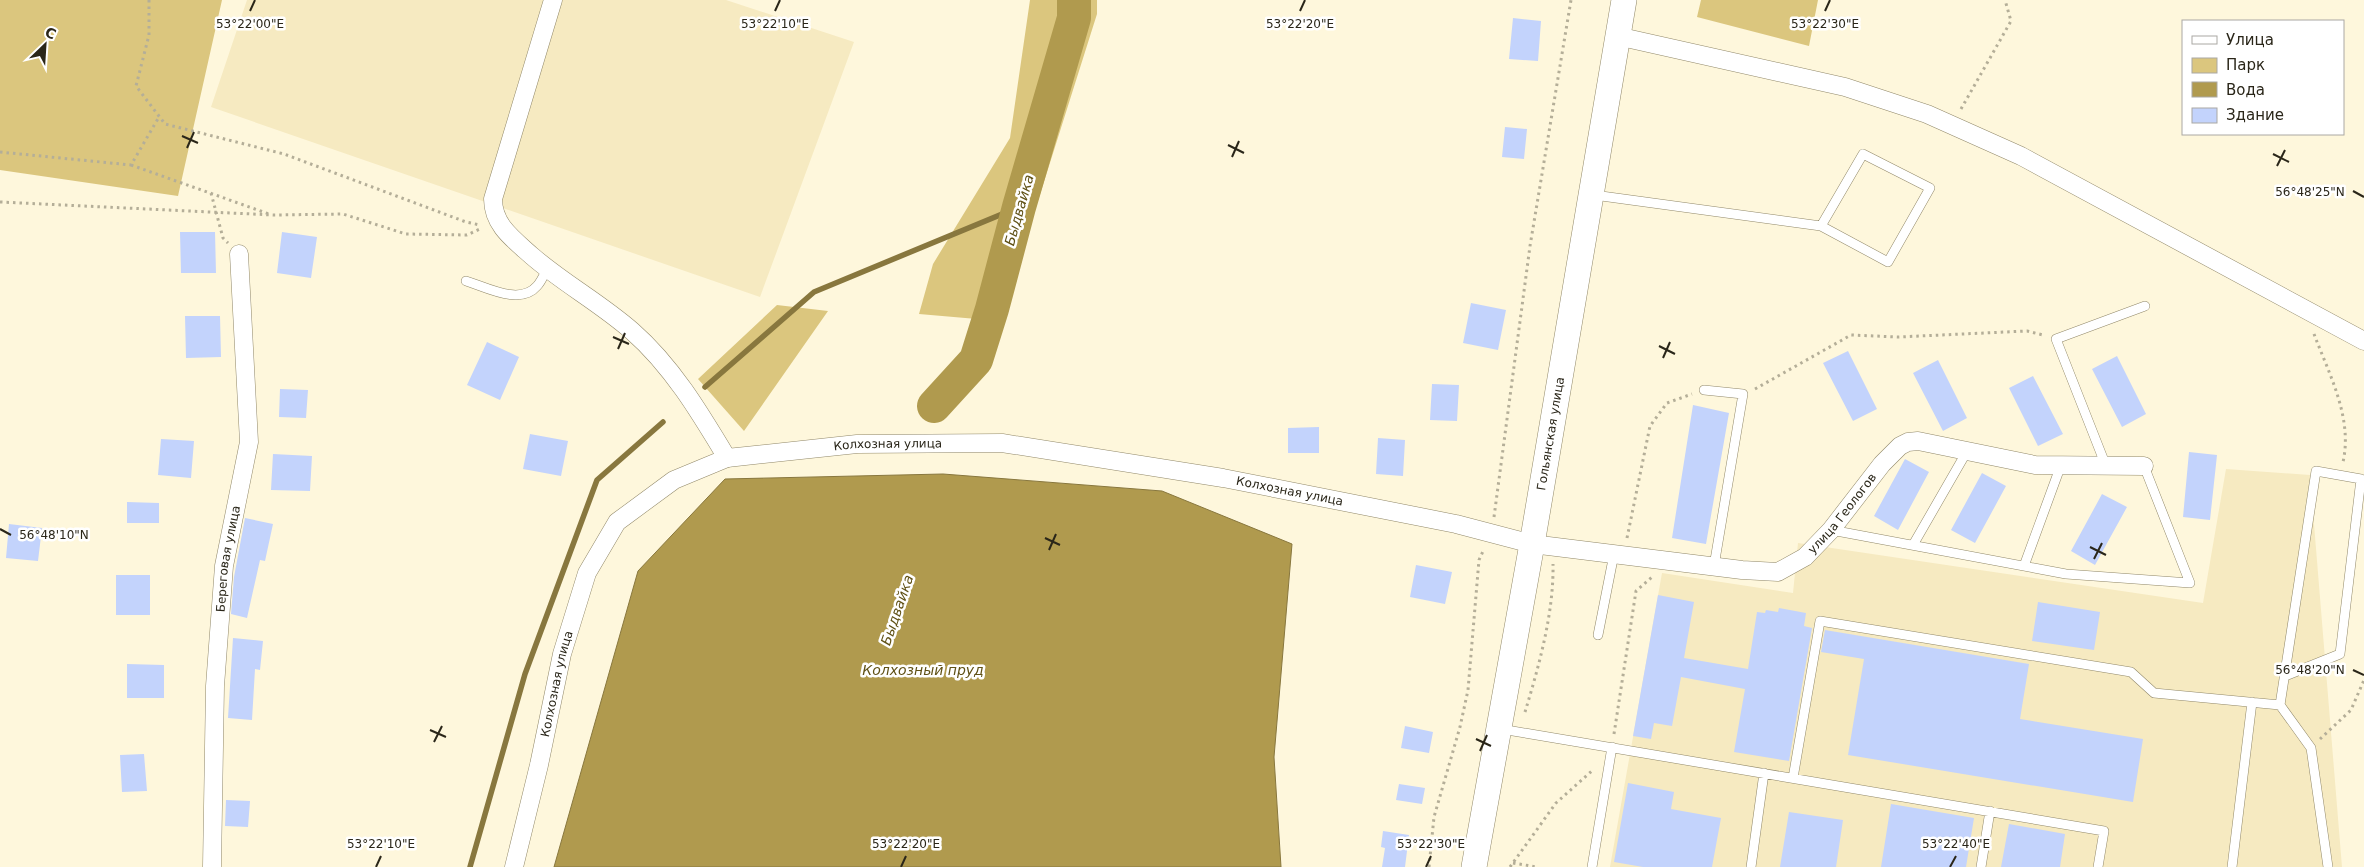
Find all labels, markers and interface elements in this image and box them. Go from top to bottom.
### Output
text: 53°22'00"E [216,17,284,31]
text: 53°22'10"E [741,17,809,31]
text: 53°22'20"E [1266,17,1334,31]
text: 53°22'30"E [1791,17,1859,31]
north arrow [20,20,70,70]
legend [2182,20,2344,135]
text: С [42,24,59,43]
text: Улица [2226,31,2274,49]
text: Парк [2226,56,2265,74]
text: Вода [2226,81,2265,99]
text: Здание [2226,106,2284,124]
water label: Быдвайка [1001,173,1037,247]
text: 56°48'25"N [2275,185,2345,199]
street label: Гольянская улица [1534,376,1567,492]
street label: Колхозная улица [833,436,942,453]
street label: улица Геологов [1805,471,1879,556]
street label: Колхозная улица [1235,474,1344,509]
street label: Береговая улица [214,504,243,613]
text: 56°48'10"N [19,528,89,542]
water label: Быдвайка [878,573,916,647]
street label: Колхозная улица [538,629,576,738]
water label: Колхозный пруд [862,662,984,678]
text: 56°48'20"N [2275,663,2345,677]
text: 53°22'10"E [347,837,415,851]
text: 53°22'20"E [872,837,940,851]
text: 53°22'30"E [1397,837,1465,851]
text: 53°22'40"E [1922,837,1990,851]

